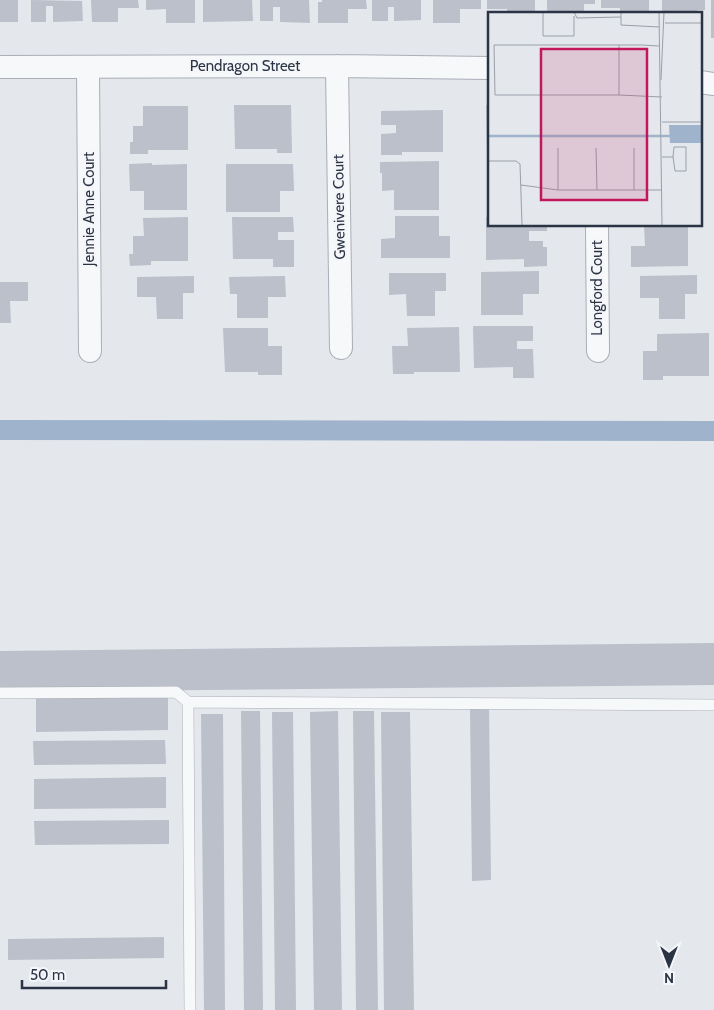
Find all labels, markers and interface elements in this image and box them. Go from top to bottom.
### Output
inset map [488,12,702,226]
street label: Pendragon Street [190,57,300,75]
street label: Jennie Anne Court [80,152,98,267]
street label: Gwenivere Court [329,154,349,260]
street label: Longford Court [588,240,606,336]
north arrow [644,940,694,990]
scale bar [22,958,166,990]
text: 50 m [30,966,65,984]
text: N [664,969,674,987]

